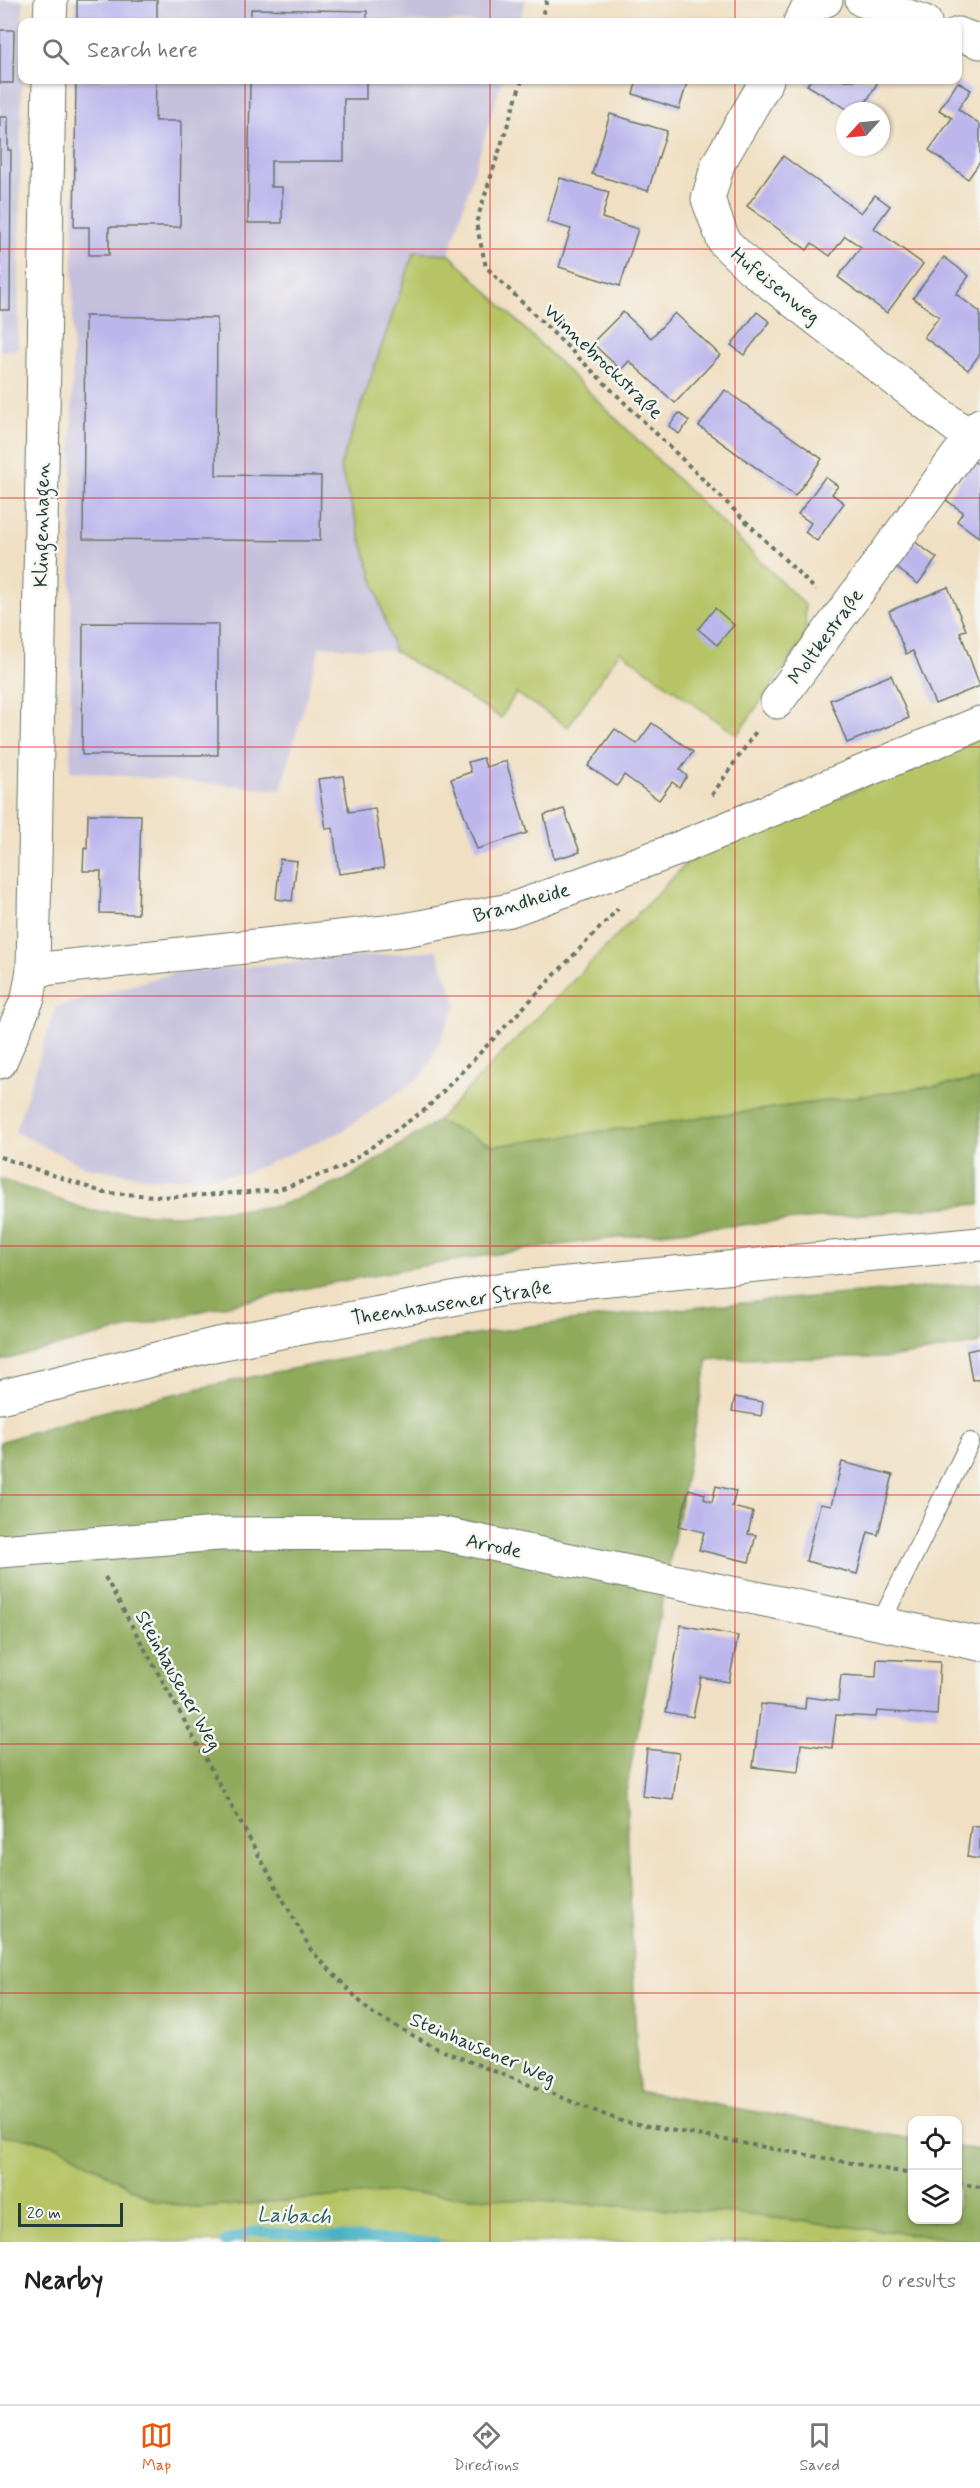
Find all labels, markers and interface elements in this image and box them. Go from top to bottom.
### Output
search box [18,18,962,84]
icon: search [39,35,72,68]
text: Search here [87,37,198,65]
north arrow [836,102,890,156]
street label: Hufeisenweg [725,242,826,331]
street label: Winnebrockstraße [537,298,669,426]
street label: Klingenhagen [28,462,59,588]
street label: Moltkestraße [782,583,870,690]
street label: Brandheide [470,877,573,930]
street label: Theenhausener Straße [349,1274,553,1333]
street label: Arrode [463,1527,524,1566]
street label: Steinhausener Weg [128,1606,227,1755]
street label: Steinhausener Weg [405,2007,559,2092]
map controls [908,2116,962,2224]
button: locate [908,2116,962,2170]
button: layers [908,2170,962,2224]
scale bar [18,2200,123,2228]
water label: Laibach [256,2201,332,2231]
text: 20 m [27,2203,61,2224]
text: Nearby [24,2264,103,2298]
text: 0 results [882,2268,956,2295]
tab: Map [140,2419,173,2476]
tab: Directions [453,2419,519,2476]
tab: Saved [799,2419,840,2476]

